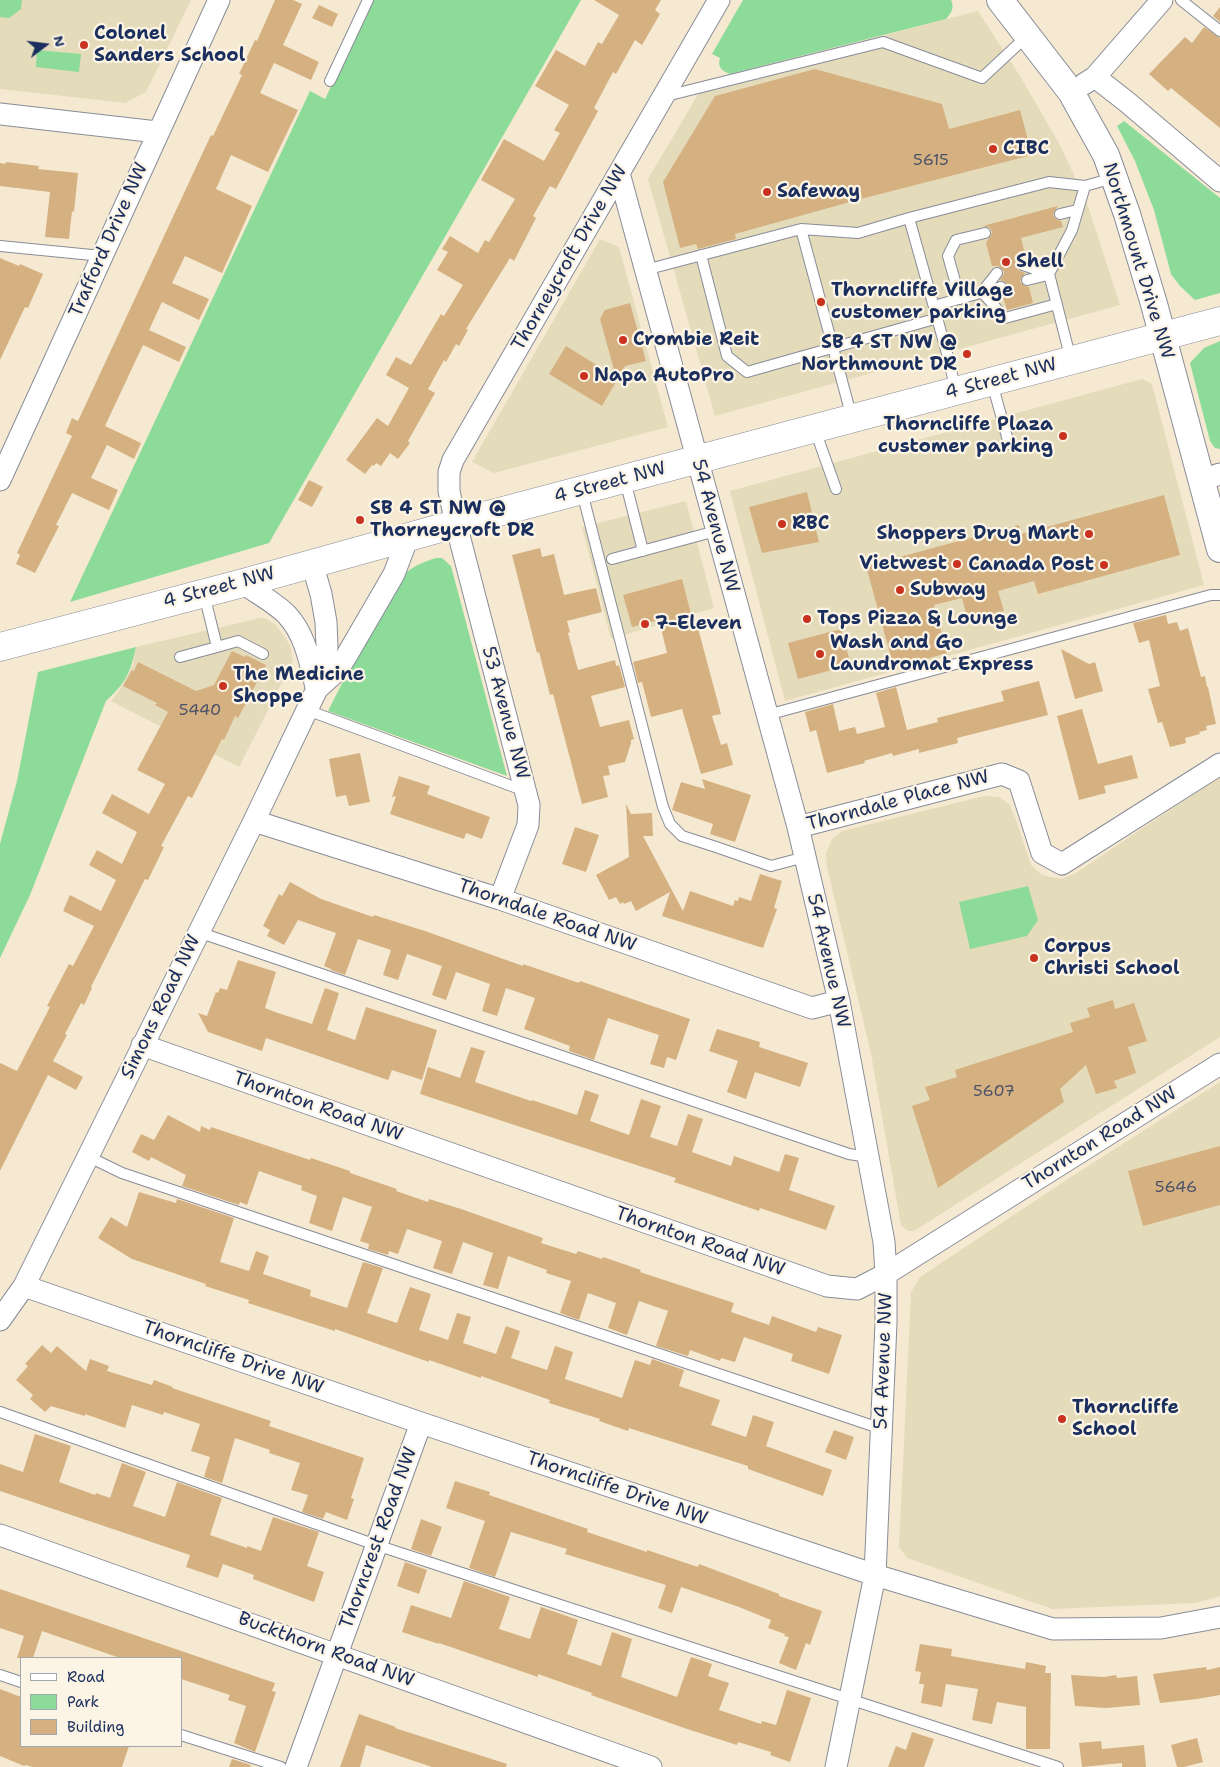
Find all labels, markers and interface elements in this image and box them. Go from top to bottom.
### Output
north arrow [20,20,70,70]
place label: Colonel Sanders School [94,23,245,67]
text: N [49,33,70,49]
marker: Colonel Sanders School [78,39,90,51]
place label: CIBC [1003,138,1049,160]
marker: CIBC [987,143,999,155]
house number: 5615 [913,151,949,171]
street label: Trafford Drive NW [65,159,153,321]
street label: Northmount Drive NW [1097,160,1179,362]
street label: Thorneycroft Drive NW [507,161,633,355]
place label: Safeway [777,181,860,203]
marker: Safeway [761,186,773,198]
place label: Shell [1016,251,1064,273]
marker: Shell [1000,256,1012,268]
place label: Thorncliffe Village customer parking [831,280,1013,324]
marker: Thorncliffe Village customer parking [815,296,827,308]
place label: Crombie Reit [633,329,759,351]
place label: SB 4 ST NW @ Northmount DR [801,332,957,376]
marker: Crombie Reit [617,334,629,346]
marker: SB 4 ST NW @ Northmount DR [961,348,973,360]
street label: 4 Street NW [943,353,1059,405]
place label: Napa AutoPro [594,365,734,387]
marker: Napa AutoPro [578,370,590,382]
place label: Thorncliffe Plaza customer parking [878,414,1053,458]
marker: Thorncliffe Plaza customer parking [1057,430,1069,442]
street label: 4 Street NW [552,457,668,509]
street label: 54 Avenue NW [686,457,744,595]
place label: SB 4 ST NW @ Thorneycroft DR [370,498,534,542]
place label: RBC [792,513,830,535]
marker: SB 4 ST NW @ Thorneycroft DR [354,514,366,526]
marker: RBC [776,518,788,530]
place label: Shoppers Drug Mart [876,523,1079,545]
marker: Shoppers Drug Mart [1083,528,1095,540]
place label: Vietwest [859,553,947,575]
place label: Canada Post [968,554,1094,576]
marker: Vietwest [951,558,963,570]
marker: Canada Post [1098,559,1110,571]
street label: 4 Street NW [161,562,277,614]
place label: Subway [910,579,986,601]
marker: Subway [894,584,906,596]
place label: Tops Pizza & Lounge [817,608,1018,630]
place label: 7-Eleven [655,613,742,635]
marker: Tops Pizza & Lounge [801,613,813,625]
marker: 7-Eleven [639,618,651,630]
place label: Wash and Go Laundromat Express [830,632,1034,676]
street label: 53 Avenue NW [476,644,534,782]
marker: Wash and Go Laundromat Express [814,648,826,660]
place label: The Medicine Shoppe [233,664,364,708]
marker: The Medicine Shoppe [217,680,229,692]
house number: 5440 [179,701,221,721]
street label: Thorndale Place NW [804,766,992,836]
street label: Thorndale Road NW [455,875,639,957]
street label: 54 Avenue NW [801,892,855,1030]
street label: Simons Road NW [116,931,206,1083]
place label: Corpus Christi School [1044,936,1180,980]
marker: Corpus Christi School [1028,952,1040,964]
street label: Thornton Road NW [230,1067,406,1147]
house number: 5607 [973,1082,1015,1102]
street label: Thornton Road NW [1019,1082,1181,1196]
house number: 5646 [1155,1178,1197,1198]
street label: Thornton Road NW [612,1202,788,1282]
street label: 54 Avenue NW [870,1292,898,1430]
street label: Thorncliffe Drive NW [139,1316,327,1400]
place label: Thorncliffe School [1072,1397,1179,1441]
marker: Thorncliffe School [1056,1413,1068,1425]
street label: Thorncrest Road NW [335,1444,423,1632]
street label: Thorncliffe Drive NW [523,1447,711,1531]
street label: Buckthorn Road NW [235,1608,417,1692]
legend [20,1657,182,1747]
text: Road [67,1667,105,1687]
text: Park [67,1692,99,1712]
text: Building [67,1717,124,1737]

